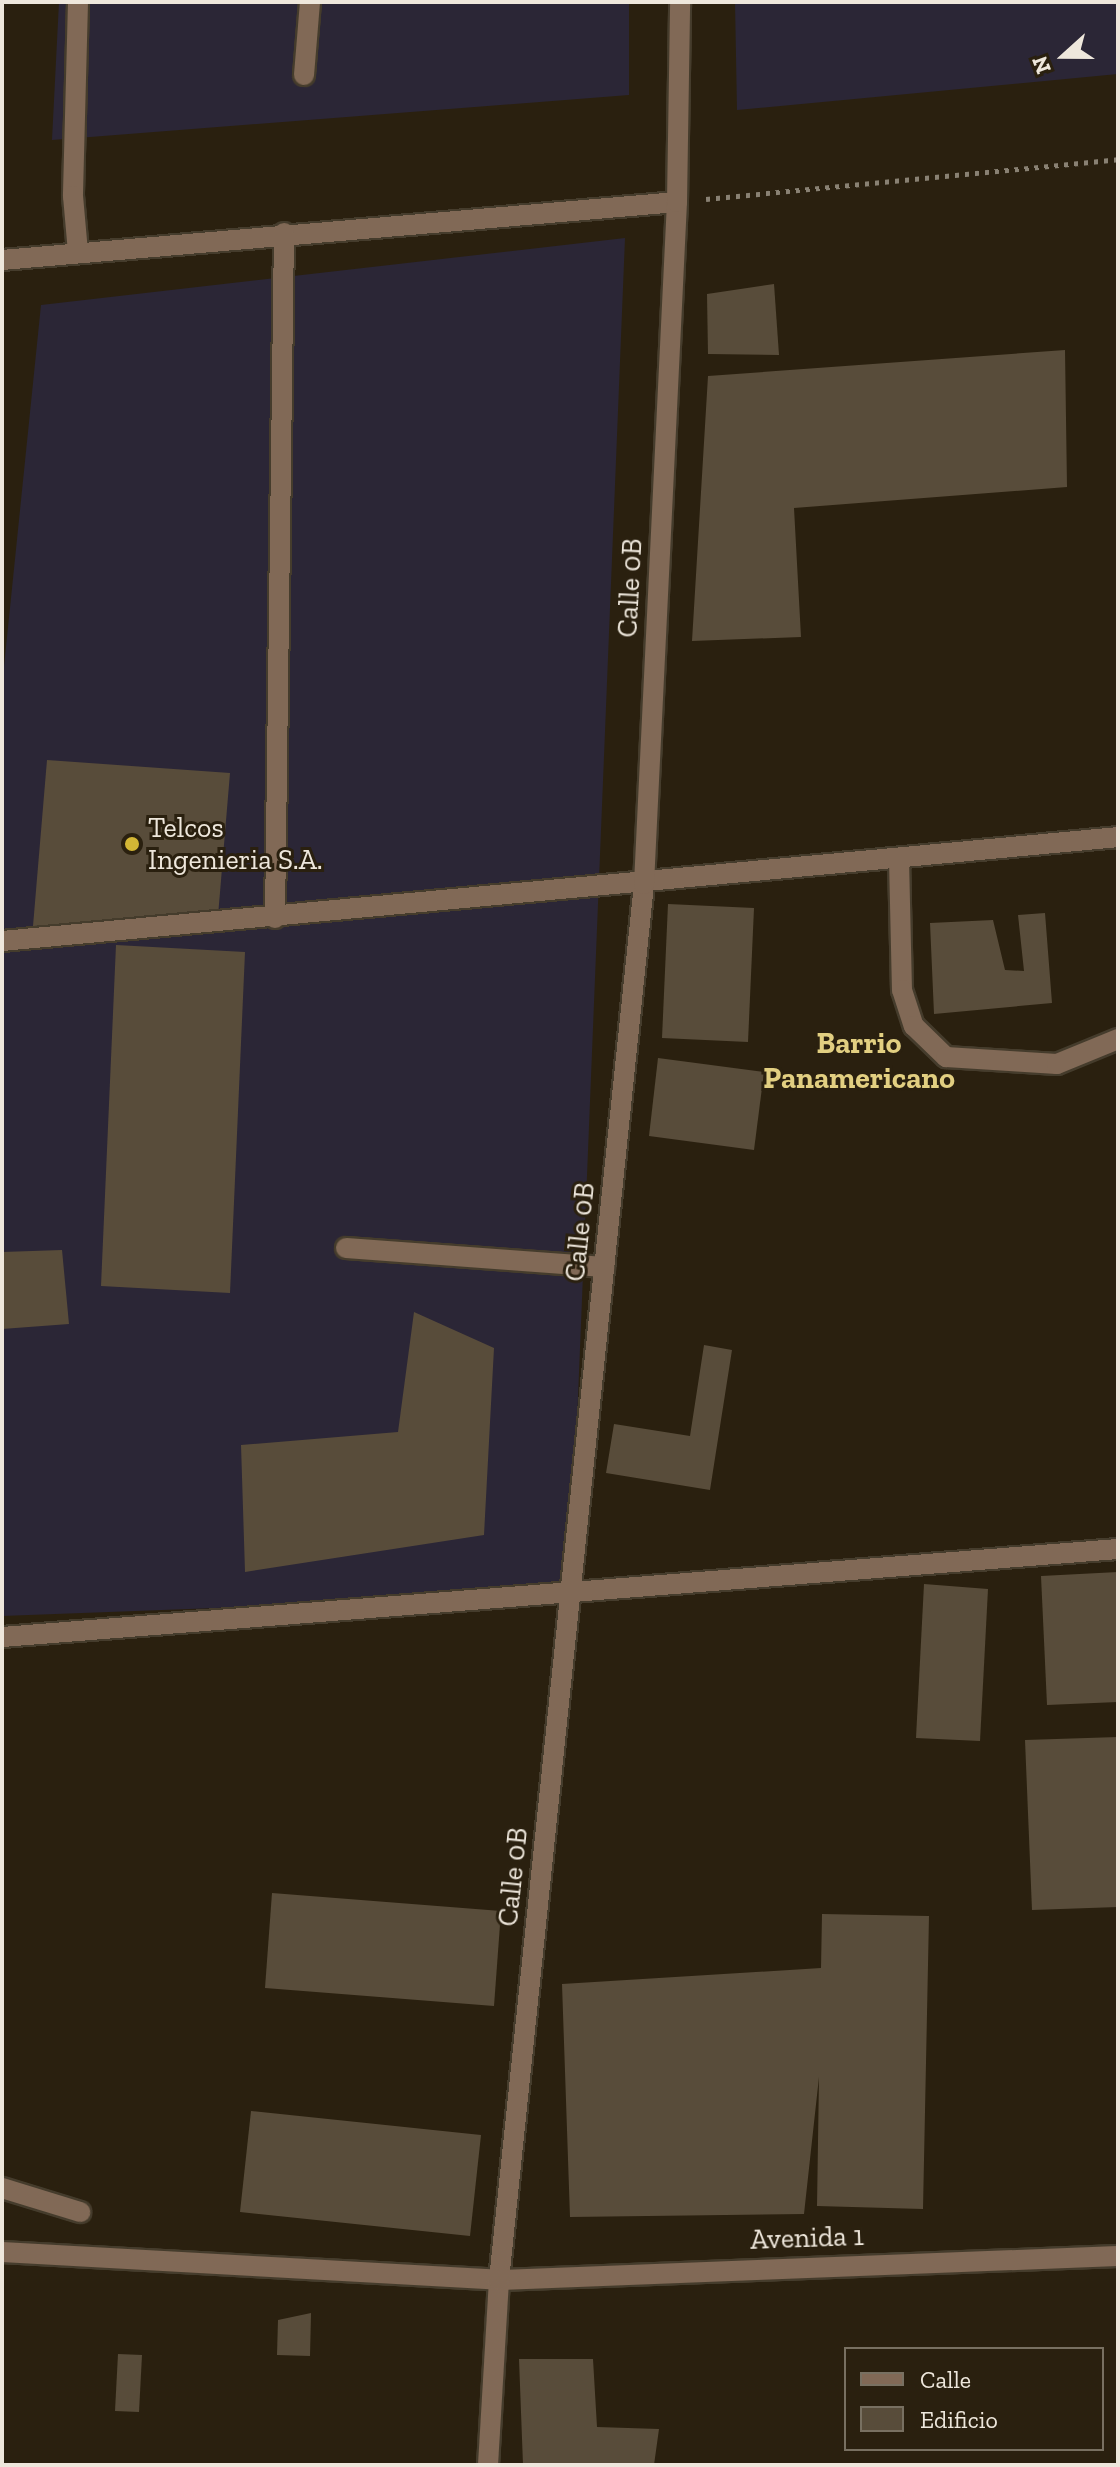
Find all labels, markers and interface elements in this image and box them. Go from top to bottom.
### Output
north arrow [1024,16,1104,96]
text: N [1026,52,1057,77]
street label: Calle 0B [611,538,649,638]
place label: Telcos Ingenieria S.A. [148,811,323,877]
marker: Telcos Ingenieria S.A. [123,835,141,853]
district label: Barrio Panamericano [763,1025,955,1096]
street label: Calle 0B [558,1181,602,1283]
street label: Calle 0B [491,1826,535,1928]
street label: Avenida 1 [750,2219,864,2257]
legend [844,2347,1104,2451]
text: Calle [920,2365,971,2394]
text: Edificio [920,2405,998,2434]

